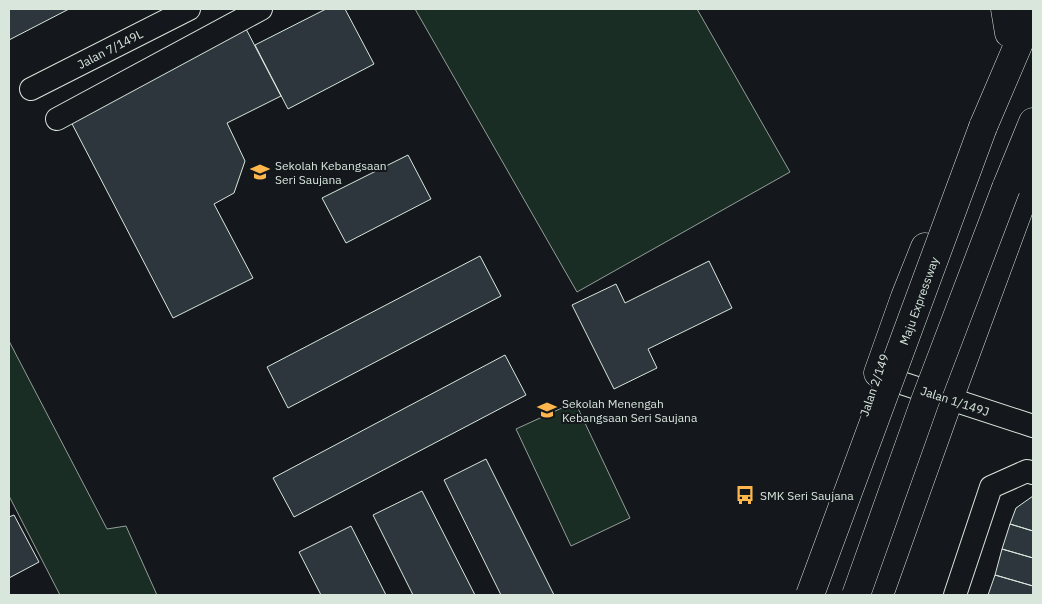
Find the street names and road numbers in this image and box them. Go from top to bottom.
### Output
street label: Jalan 7/149L [75,26,145,72]
street label: Maju Expressway [896,255,942,347]
street label: Jalan 2/149 [856,352,892,418]
street label: Jalan 1/149J [919,383,991,419]

